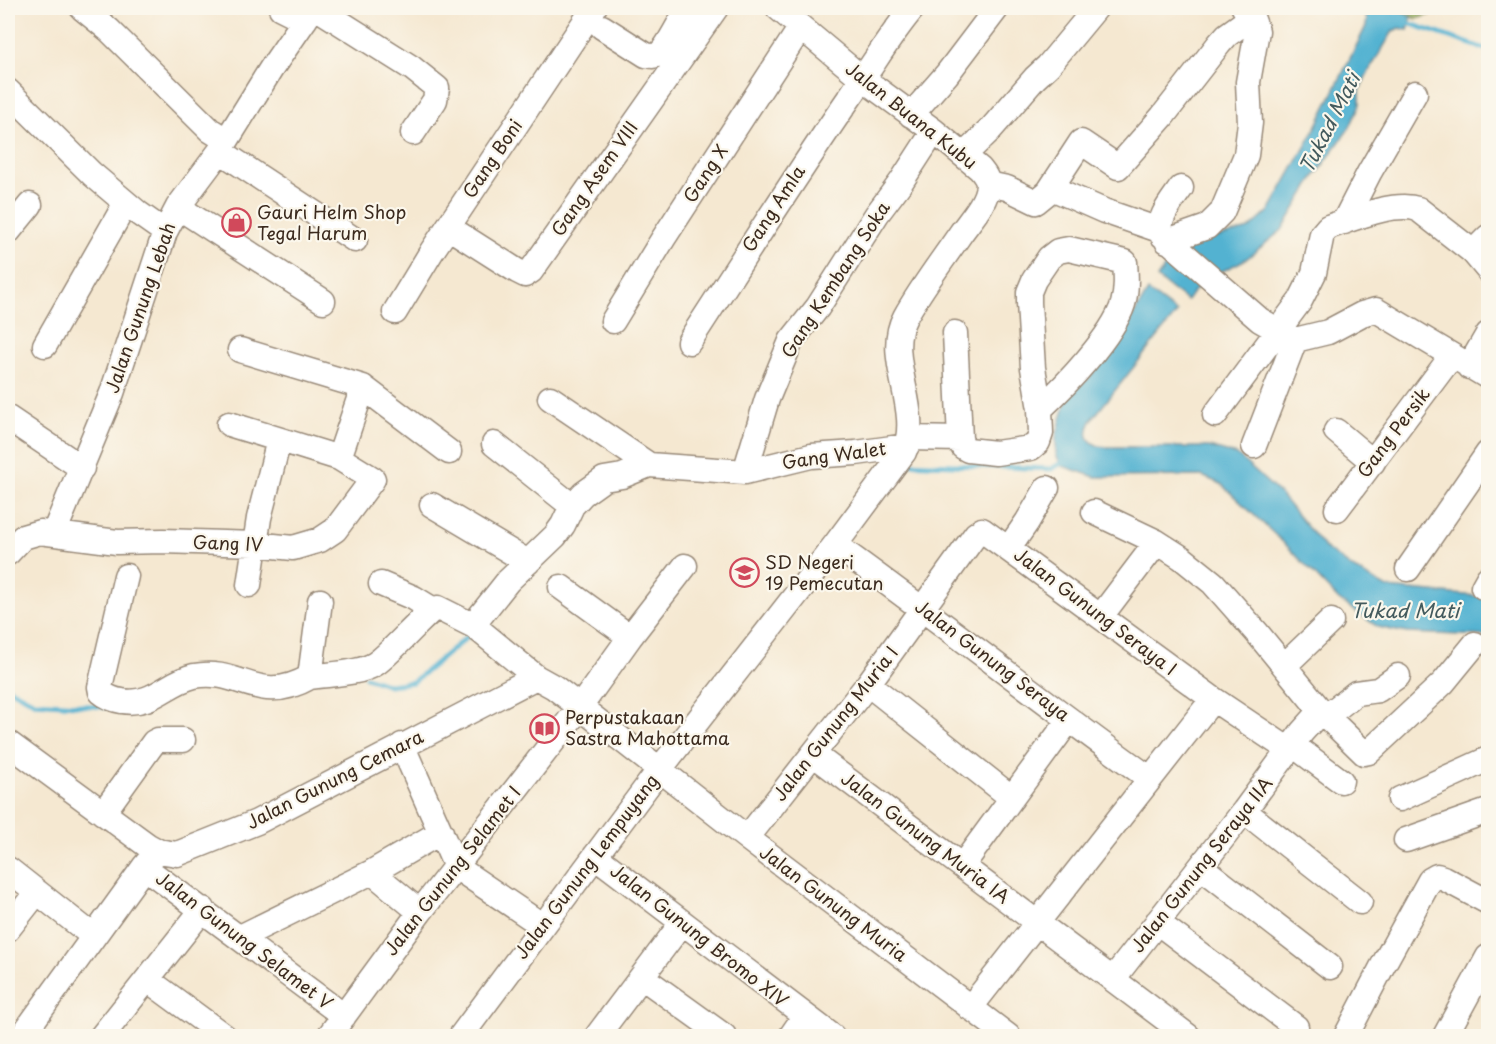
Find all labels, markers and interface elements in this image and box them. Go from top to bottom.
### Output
street label: Jalan Buana Kubu [840,55,984,175]
water label: Tukad Mati [1291,64,1369,178]
street label: Gang Boni [455,113,528,203]
street label: Gang Asem VIII [544,115,644,241]
street label: Gang X [676,139,734,208]
street label: Gang Amla [735,159,811,257]
street label: Gang Kembang Soka [774,195,896,363]
place label: Gauri Helm Shop Tegal Harum [257,198,406,246]
shop icon: Gauri Helm Shop Tegal Harum [220,207,252,239]
street label: Jalan Gunung Lebah [98,219,181,396]
street label: Gang Persik [1350,381,1436,483]
street label: Gang Walet [780,434,888,475]
street label: Gang IV [192,528,264,557]
street label: Jalan Gunung Seraya I [1009,541,1183,681]
place label: SD Negeri 19 Pemecutan [765,548,883,596]
school or university icon: SD Negeri 19 Pemecutan [728,557,760,589]
street label: Jalan Gunung Seraya [910,593,1076,727]
water label: Tukad Mati [1351,595,1463,625]
street label: Jalan Gunung Muria I [766,640,904,806]
place label: Perpustakaan Sastra Mahottama [565,703,730,751]
library icon: Perpustakaan Sastra Mahottama [528,712,560,744]
street label: Jalan Gunung Cemara [241,722,428,835]
street label: Jalan Gunung Muria IA [836,764,1016,909]
street label: Jalan Gunung Lempuyang [507,768,664,964]
street label: Jalan Gunung Seraya IIA [1123,770,1278,958]
street label: Jalan Gunung Selamet I [377,780,527,961]
street label: Jalan Gunung Muria [754,838,914,968]
street label: Jalan Gunung Bromo XIV [605,857,795,1013]
street label: Jalan Gunung Selamet V [151,864,340,1016]

